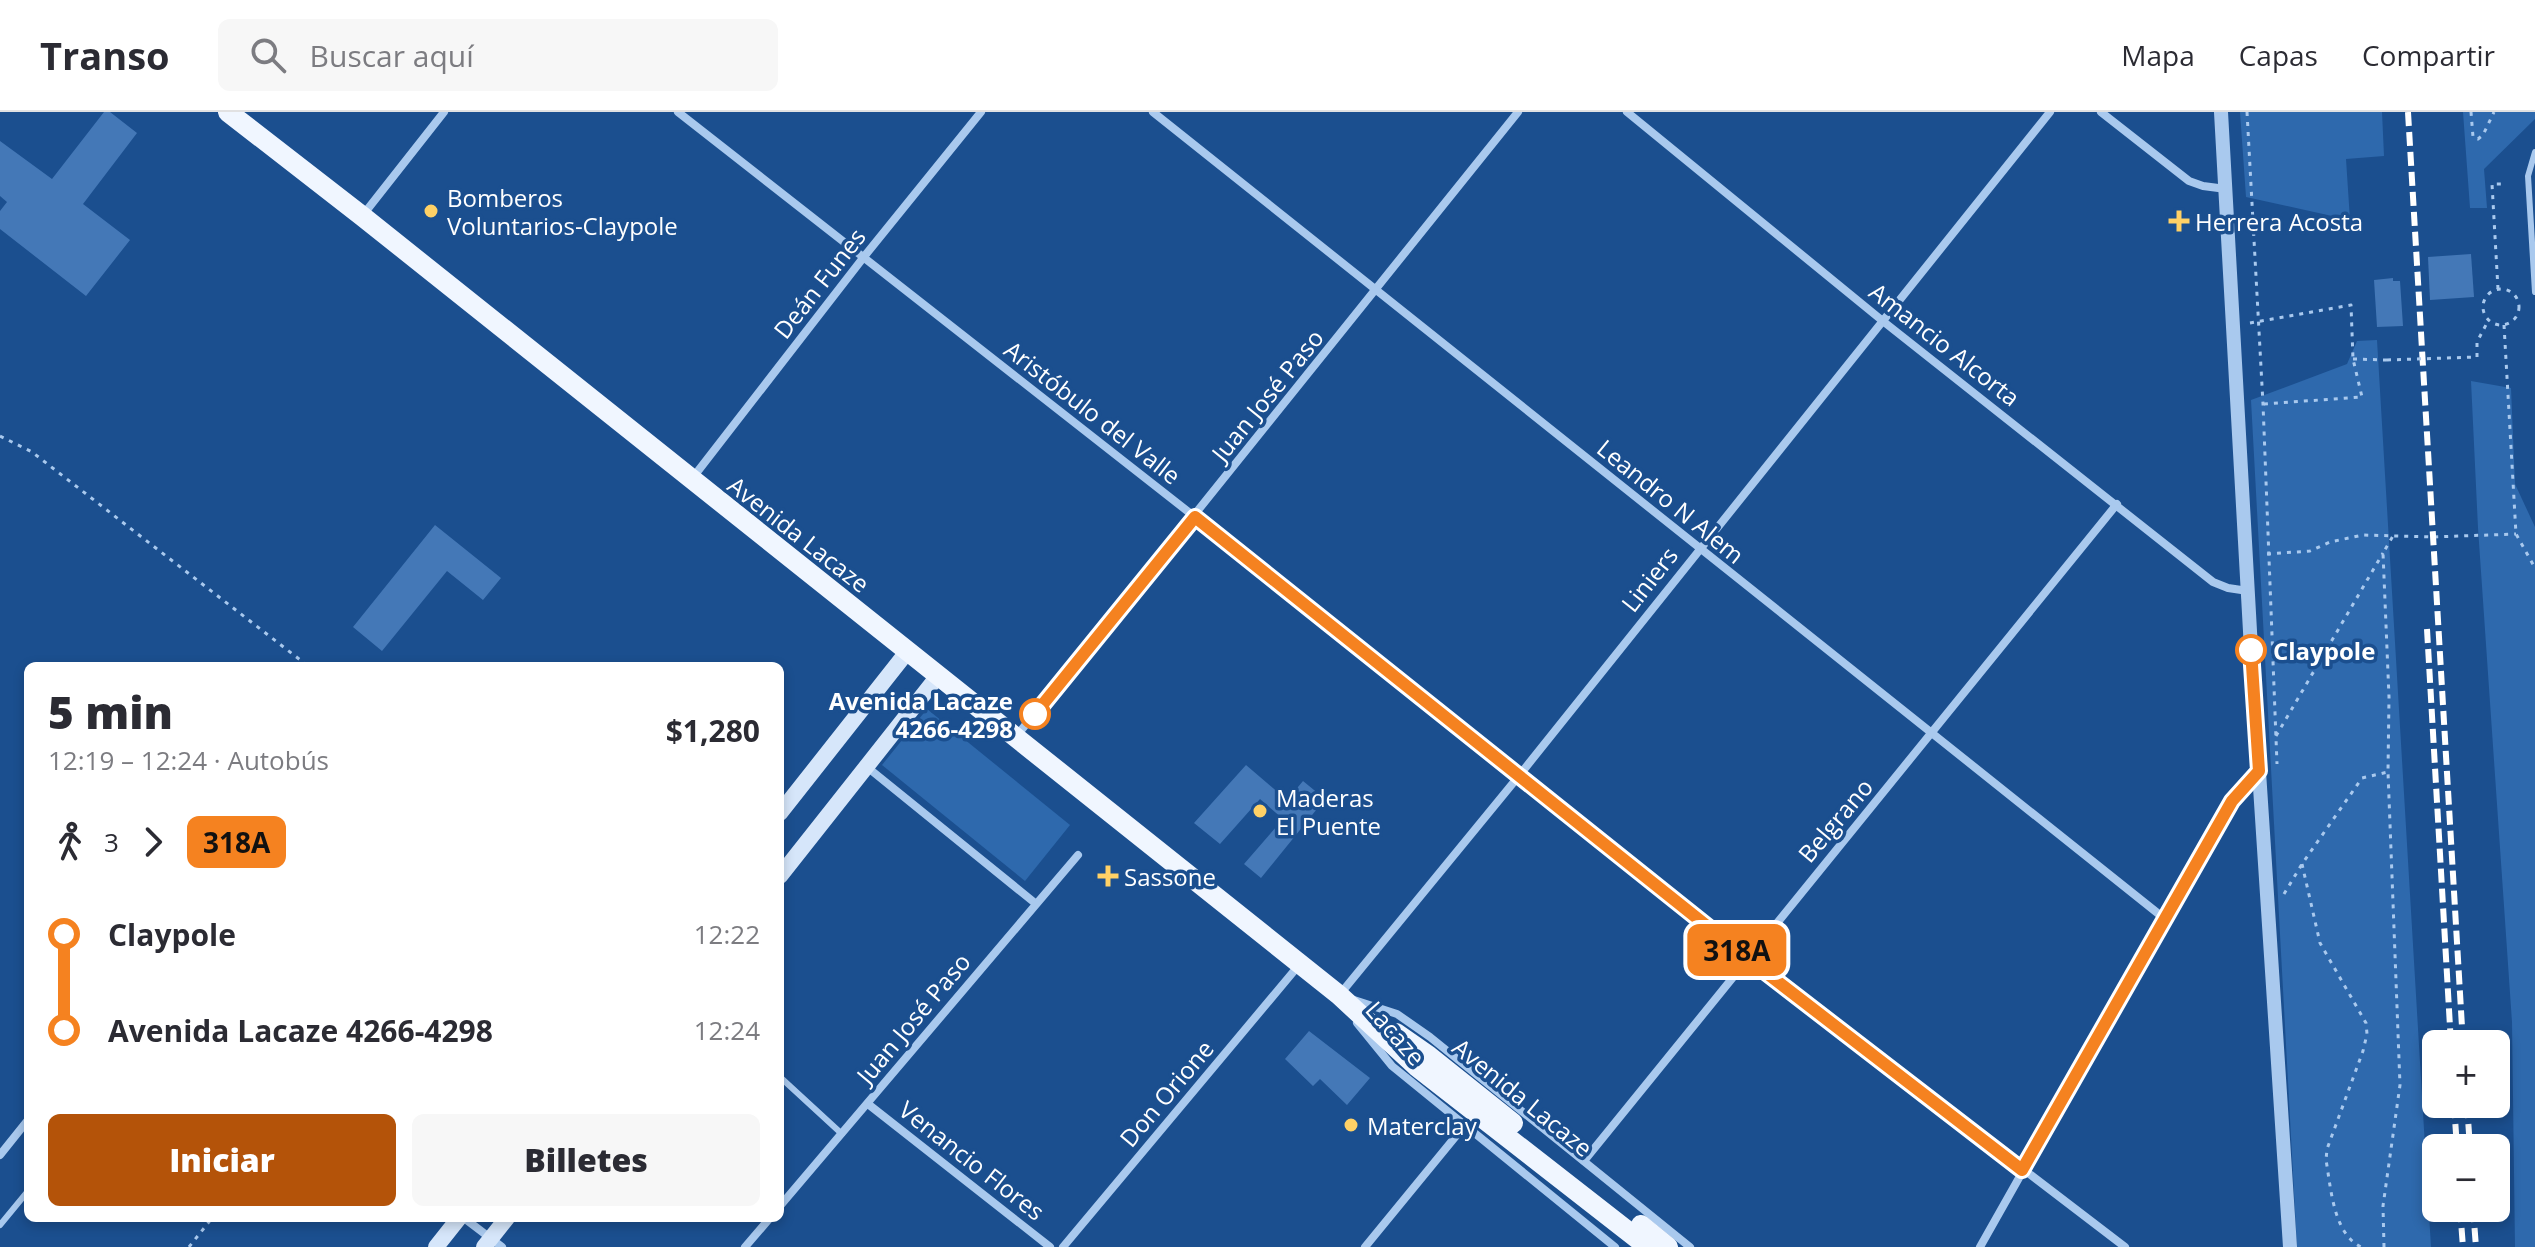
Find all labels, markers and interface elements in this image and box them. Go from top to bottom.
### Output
search box [218,19,778,91]
text: Transo [40,29,170,81]
icon: search [246,33,290,77]
text: Buscar aquí [310,35,474,76]
text: Mapa [2121,36,2195,74]
text: Capas [2239,36,2318,74]
text: Compartir [2362,36,2495,74]
place label: Bomberos Voluntarios-Claypole [447,181,678,242]
marker: Bomberos Voluntarios-Claypole [422,202,440,220]
place label: Herrera Acosta [2195,205,2363,238]
marker: Herrera Acosta [2170,212,2188,230]
street label: Deán Funes [765,221,873,345]
street label: Amancio Alcorta [1863,275,2027,413]
street label: Juan José Paso [1202,322,1331,470]
street label: Aristóbulo del Valle [998,333,1188,491]
street label: Leandro N Alem [1590,431,1752,571]
street label: Avenida Lacaze [721,468,877,600]
street label: Liniers [1613,540,1685,618]
place label: Claypole [2273,634,2375,667]
marker: Claypole [2236,635,2266,665]
text: 5 min [48,682,173,742]
place label: Avenida Lacaze 4266-4298 [829,684,1013,745]
marker: Avenida Lacaze 4266-4298 [1020,699,1050,729]
text: $1,280 [666,710,760,751]
text: 12:19 – 12:24 · Autobús [48,742,329,778]
street label: Belgrano [1790,771,1880,869]
place label: Maderas El Puente [1276,781,1381,842]
marker: Maderas El Puente [1251,802,1269,820]
icon: walk [48,820,92,864]
icon: forward [131,820,175,864]
text: 318A [203,823,270,861]
text: 3 [104,824,119,860]
place label: Sassone [1124,860,1216,893]
marker: Sassone [1099,867,1117,885]
text: Claypole [108,914,236,955]
text: 12:22 [694,916,760,952]
line badge: 318A [1681,924,1793,976]
text: 318A [1703,931,1771,969]
street label: Juan José Paso [847,946,977,1092]
street label: Lacaze [1359,994,1433,1072]
text: Avenida Lacaze 4266-4298 [108,1010,493,1051]
text: 12:24 [694,1012,760,1048]
street label: Avenida Lacaze [1446,1030,1600,1164]
map controls [2422,1030,2510,1222]
button: + [2422,1030,2510,1118]
street label: Don Orione [1112,1033,1220,1153]
street label: Venancio Flores [892,1093,1052,1227]
place label: Materclay [1367,1109,1478,1142]
button: Iniciar [48,1114,396,1206]
button: Billetes [412,1114,760,1206]
marker: Materclay [1342,1116,1360,1134]
button: − [2422,1134,2510,1222]

